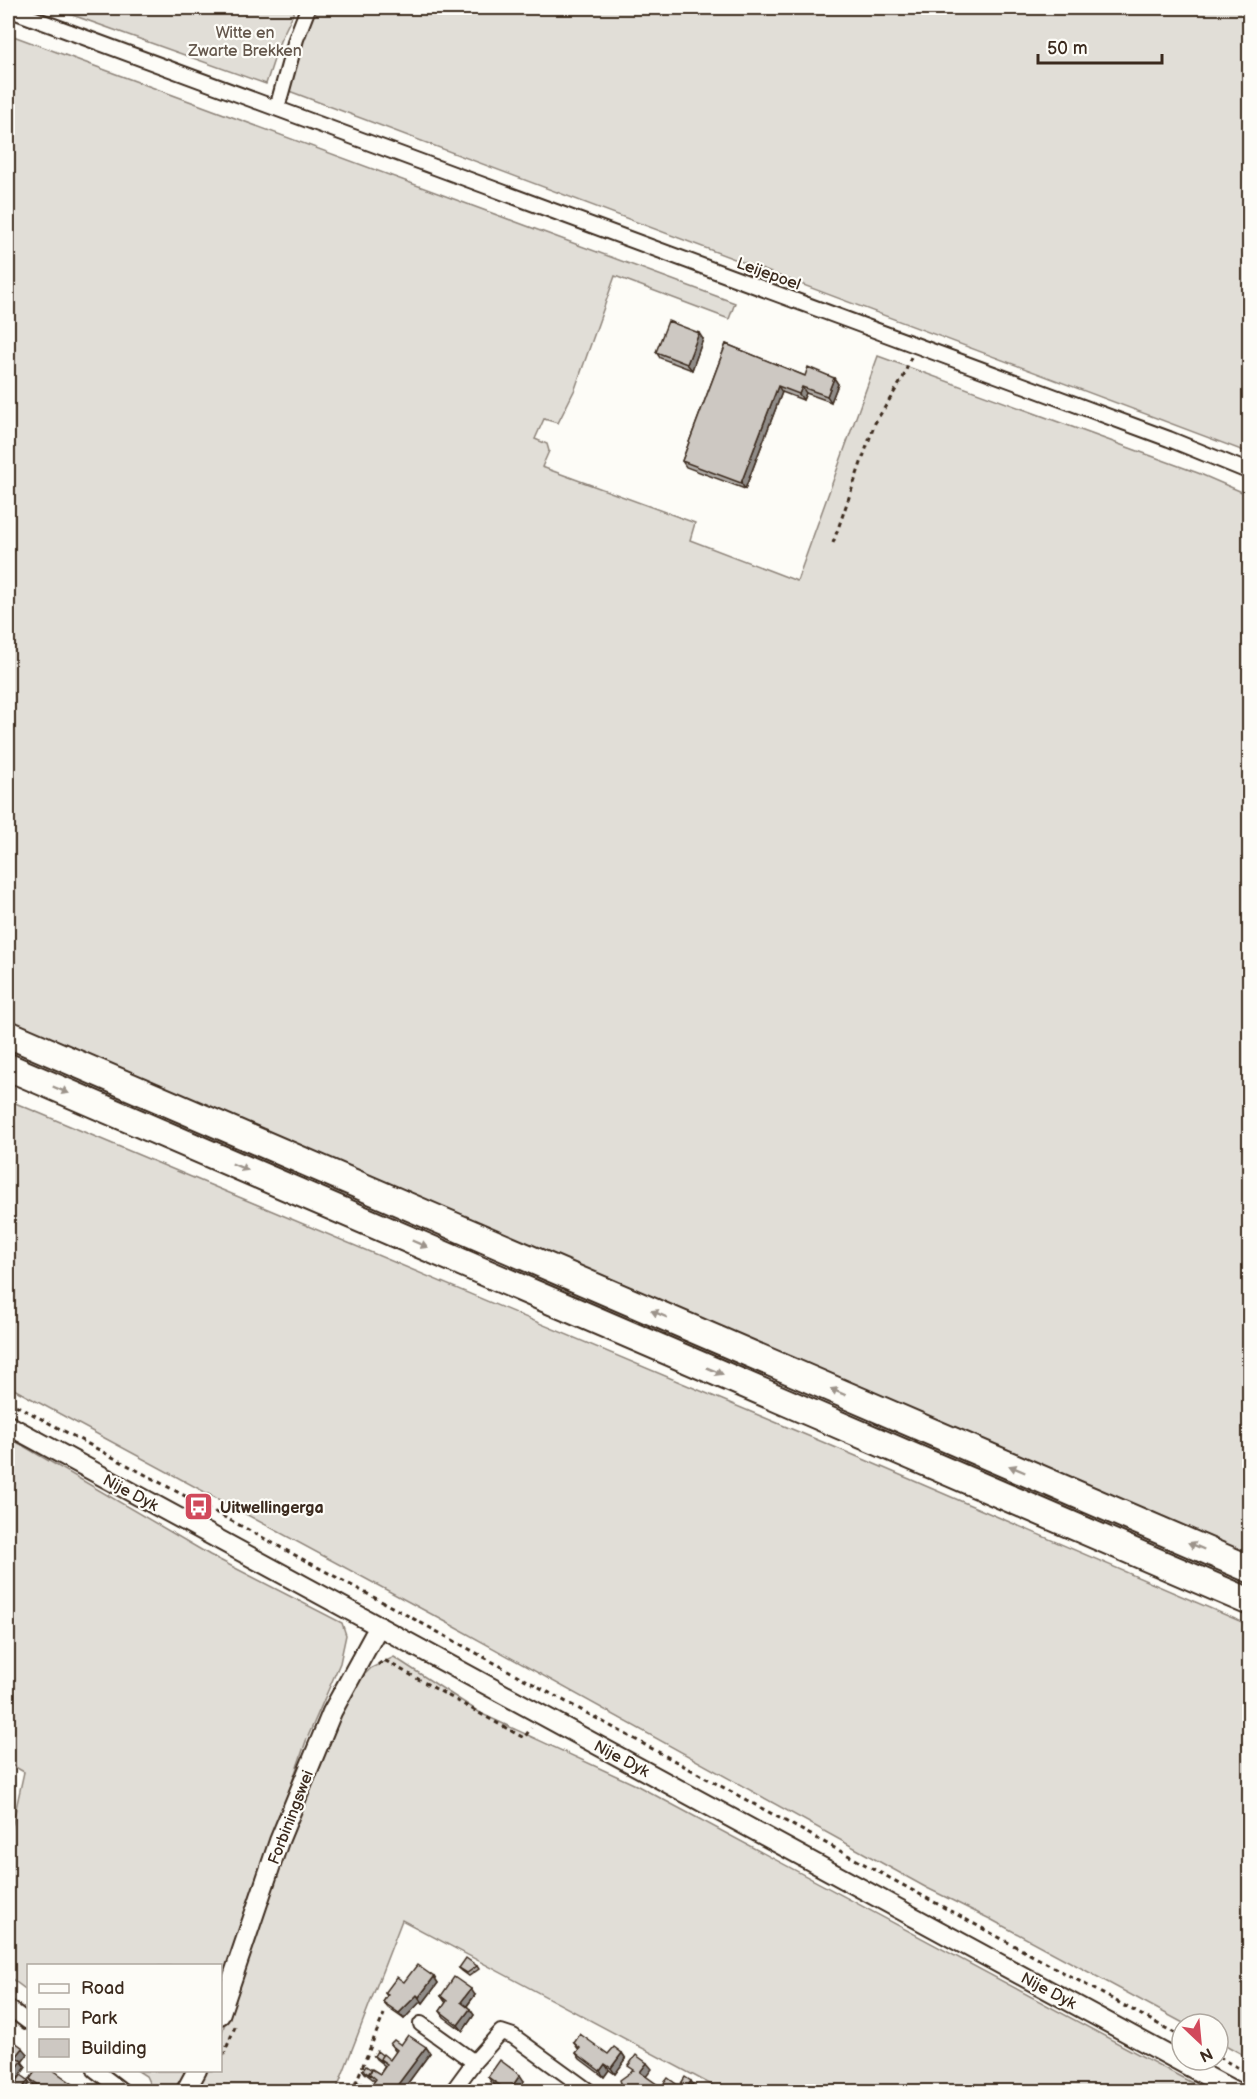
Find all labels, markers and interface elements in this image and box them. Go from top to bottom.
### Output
park label: Witte en Zwarte Brekken [187,24,302,61]
scale bar [1038,27,1162,65]
text: 50 m [1047,38,1088,59]
street label: Leijepoel [734,254,803,295]
one-way arrow [53,1085,71,1095]
one-way arrow [232,1162,250,1172]
one-way arrow [411,1239,429,1249]
one-way arrow [650,1310,667,1319]
one-way arrow [706,1366,723,1375]
one-way arrow [829,1387,846,1396]
one-way arrow [1007,1464,1025,1474]
street label: Nije Dyk [99,1471,161,1516]
bus stop icon: Uitwellingerga [183,1491,215,1523]
place label: Uitwellingerga [220,1499,324,1518]
one-way arrow [1186,1541,1204,1551]
street label: Nije Dyk [590,1737,652,1782]
street label: Forbiningswei [265,1768,318,1867]
legend [27,1964,222,2072]
street label: Nije Dyk [1017,1969,1079,2014]
text: Road [81,1978,125,1999]
text: Park [81,2008,117,2029]
north arrow [1170,2012,1230,2072]
text: Building [81,2038,147,2059]
text: N [1196,2043,1215,2065]

